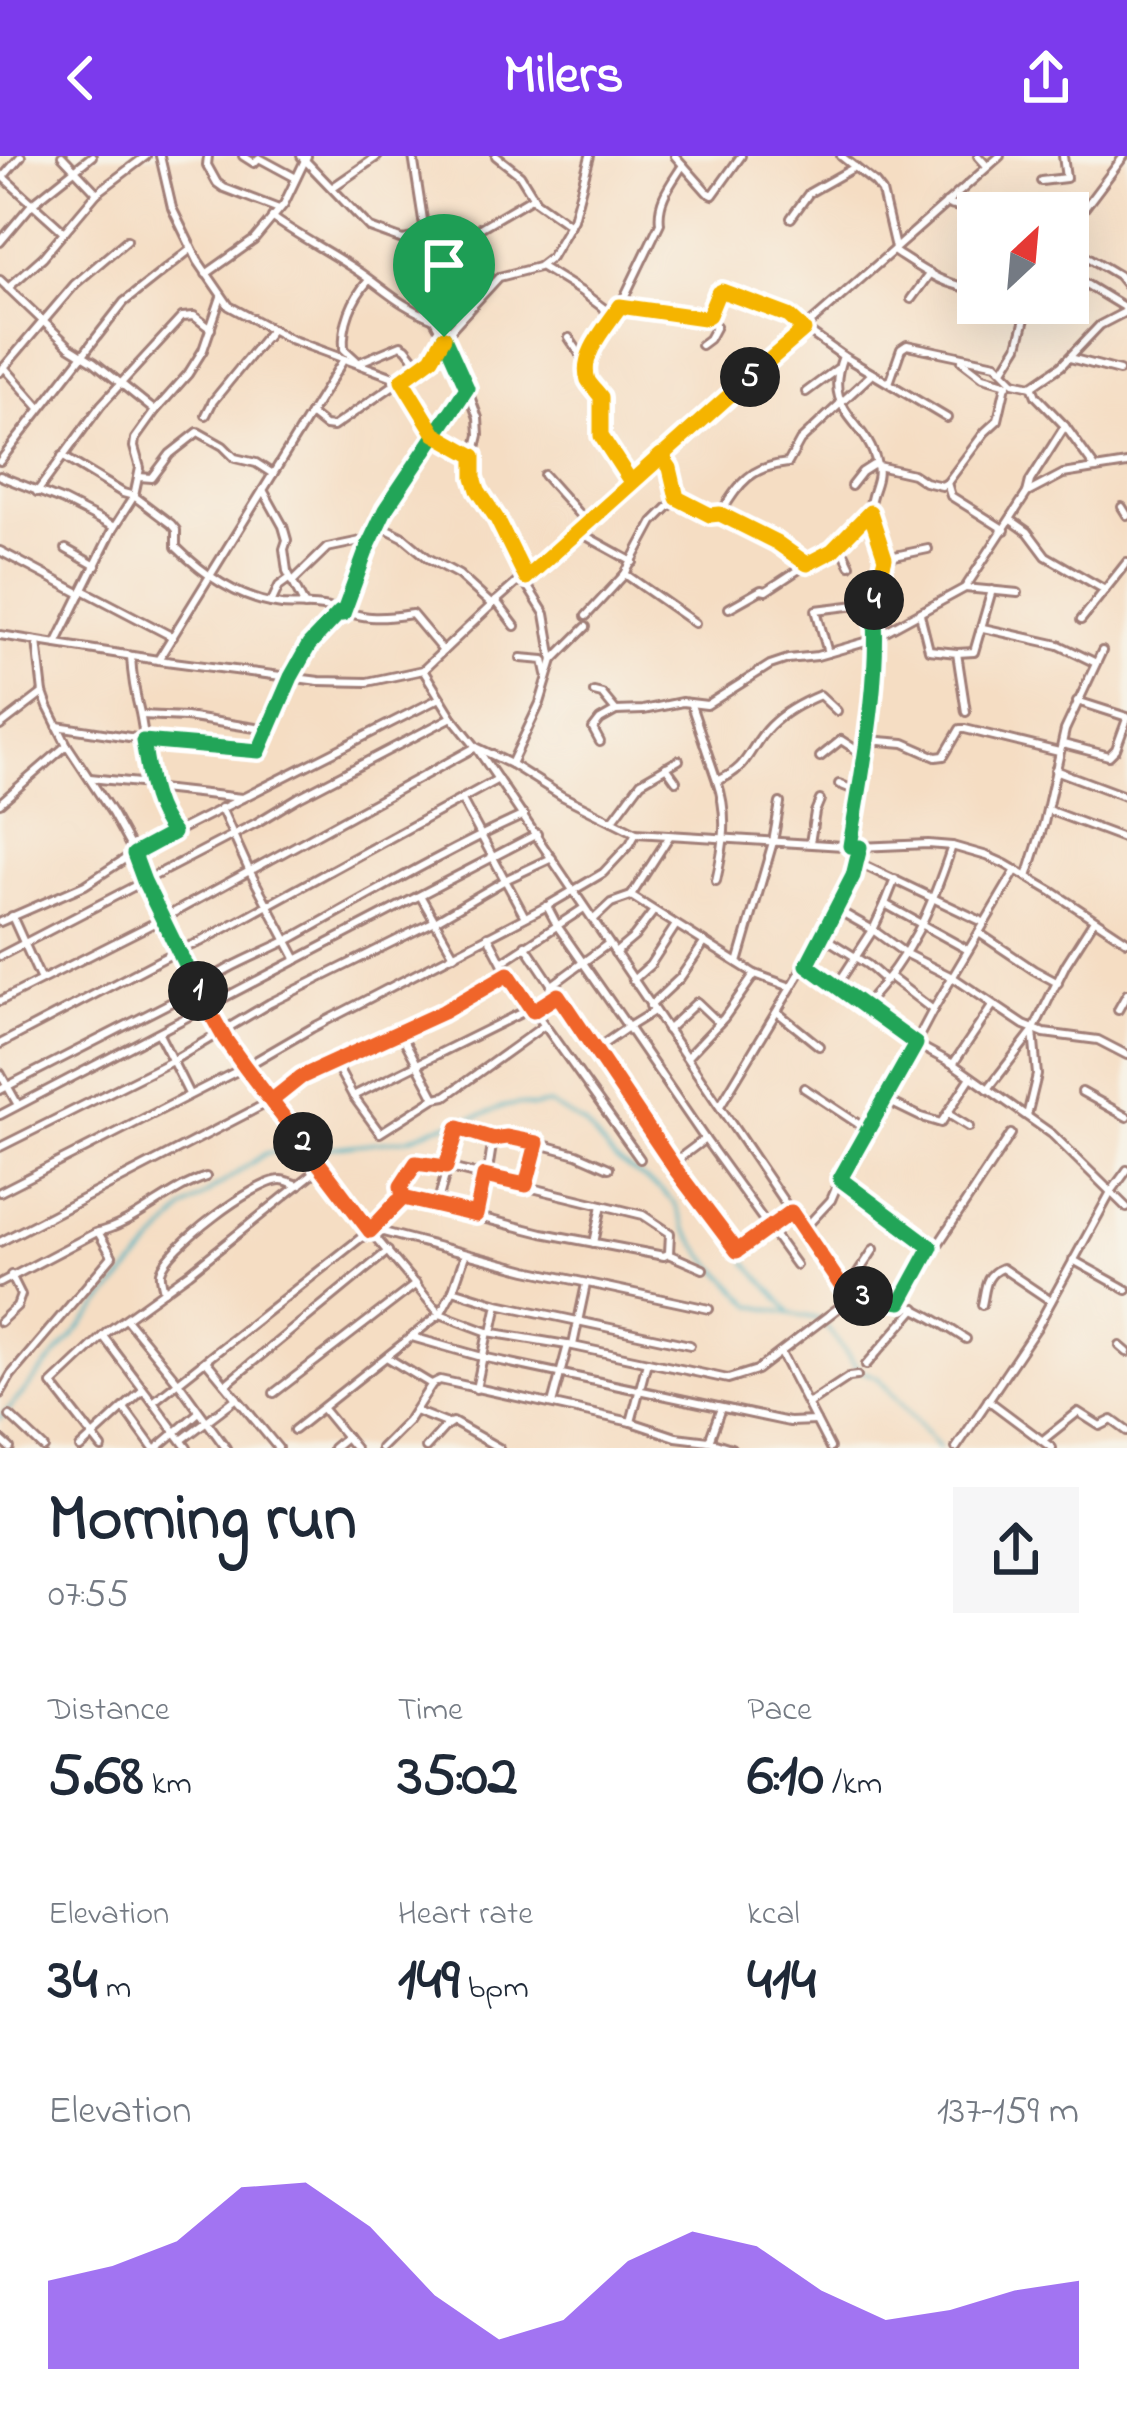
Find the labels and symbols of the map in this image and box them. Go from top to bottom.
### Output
north arrow [957,192,1089,324]
pin [393,214,495,337]
pin: 5 [720,347,780,407]
pin: 4 [844,570,904,630]
pin: 1 [168,961,228,1021]
pin: 2 [273,1112,333,1172]
pin: 3 [833,1266,893,1326]

